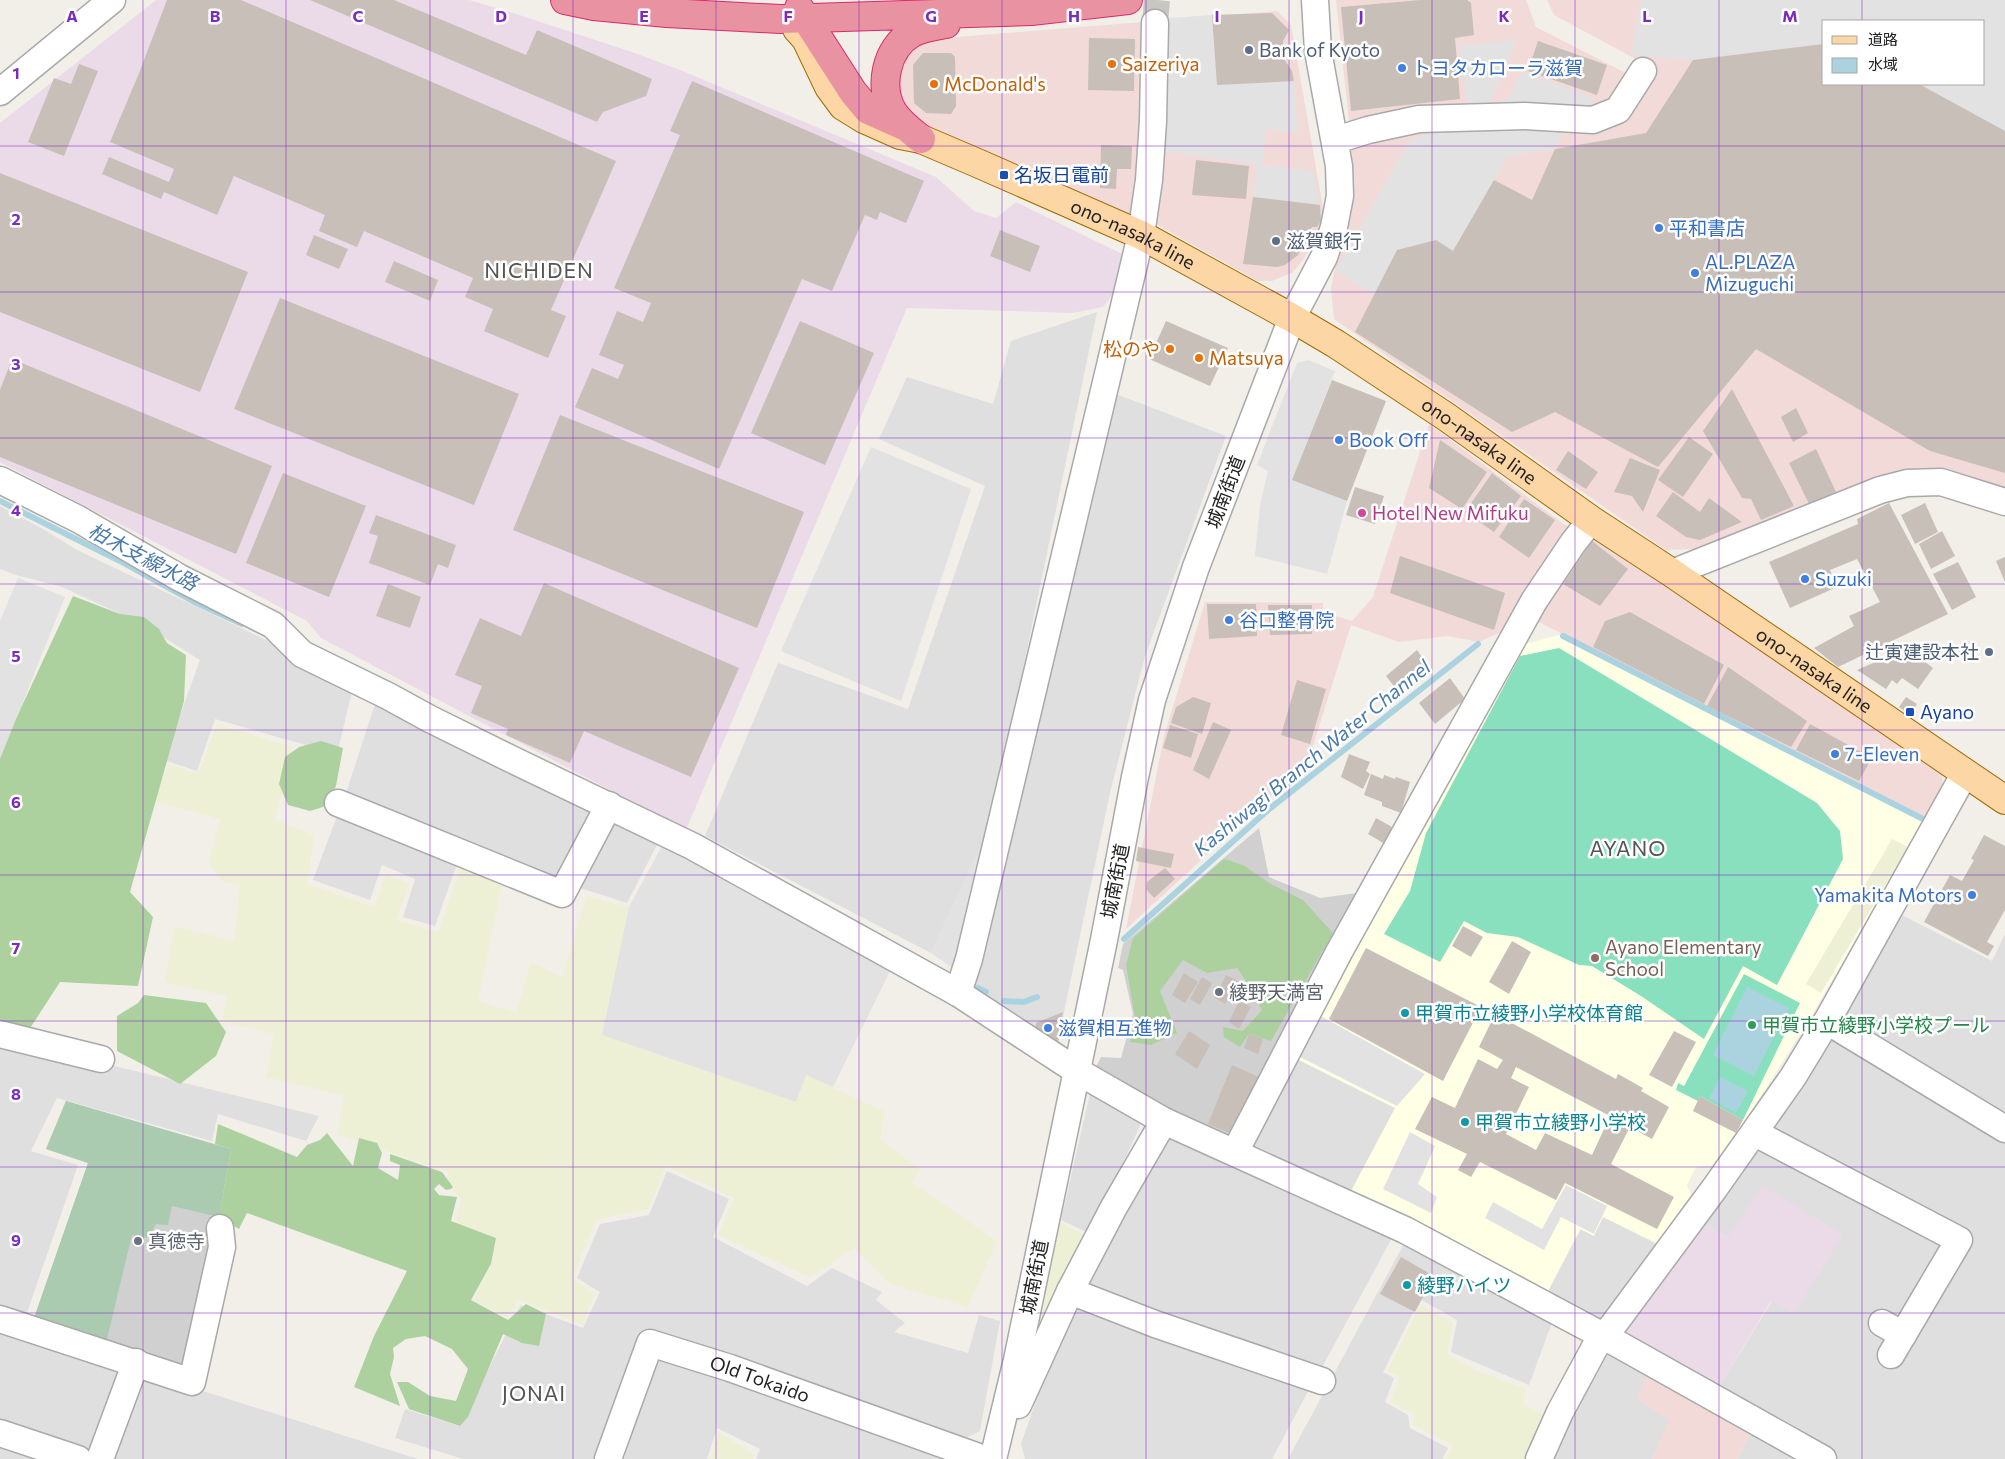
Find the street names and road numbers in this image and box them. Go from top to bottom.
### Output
street label: ono-nasaka line [1067,194,1199,274]
street label: ono-nasaka line [1418,392,1542,489]
street label: 城南街道 [1200,452,1249,531]
street label: ono-nasaka line [1752,622,1877,717]
street label: 城南街道 [1096,841,1133,920]
street label: 城南街道 [1015,1237,1052,1316]
street label: Old Tokaido [707,1350,813,1407]

